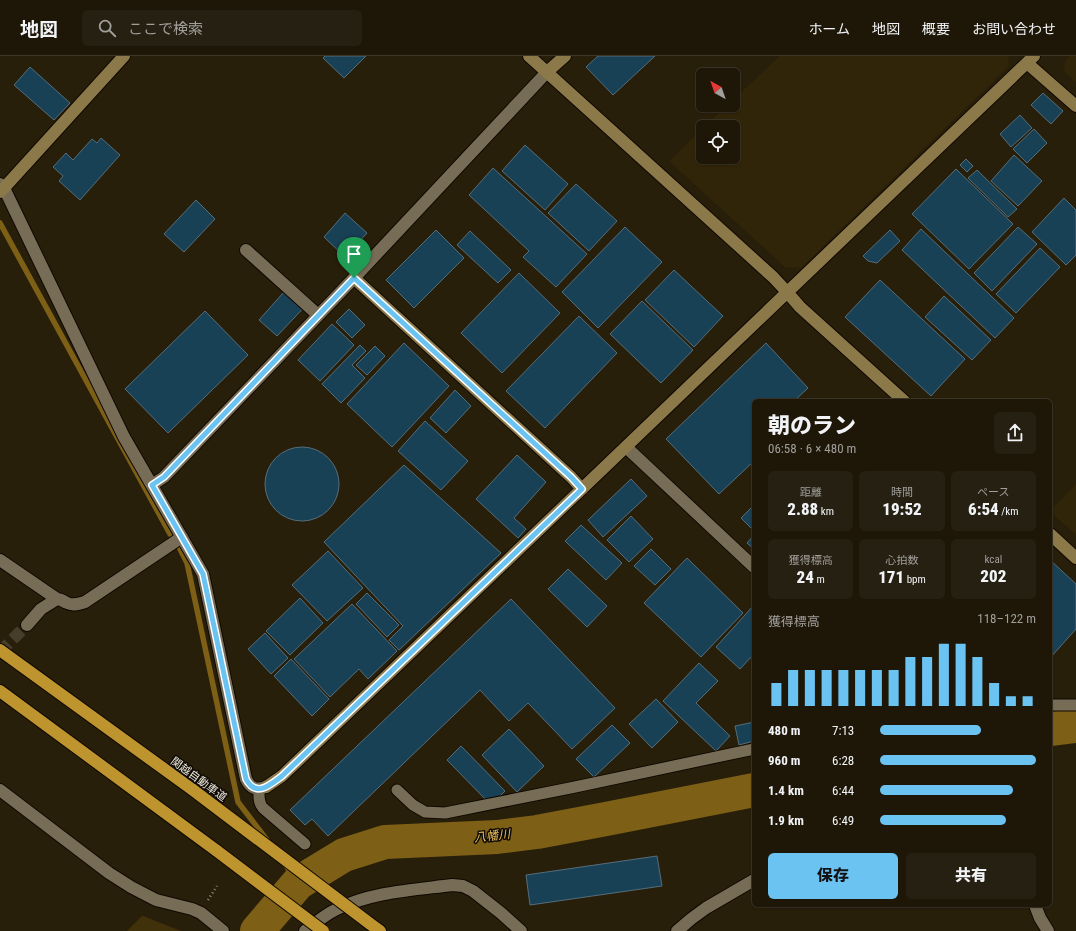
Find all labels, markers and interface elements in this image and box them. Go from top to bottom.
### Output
search box [82,10,362,46]
icon: search [96,17,118,39]
text: 地図 [20,18,58,41]
text: ここで検索 [128,20,203,38]
text: ホーム [808,21,850,37]
text: 地図 [872,21,900,37]
text: 概要 [922,21,950,37]
text: お問い合わせ [972,21,1056,37]
north arrow [696,68,740,112]
map controls [696,68,740,164]
button: locate [696,120,740,164]
pin [337,237,371,278]
icon: arrive [343,243,365,265]
button: share [994,412,1036,454]
text: 朝のラン [768,413,856,438]
text: 06:58 · 6 × 480 m [768,441,856,456]
text: 距離 [800,486,822,499]
text: 時間 [891,486,913,499]
text: ペース [977,486,1010,499]
text: 2.88 [787,499,818,519]
text: 19:52 [882,499,922,519]
text: 6:54 [968,499,999,519]
text: km [818,505,834,518]
text: /km [999,505,1019,518]
text: kcal [984,553,1002,566]
text: 獲得標高 [789,554,833,567]
text: 心拍数 [885,554,918,567]
text: 202 [980,566,1006,586]
text: 24 [797,567,814,587]
text: 171 [878,567,904,587]
text: m [814,573,825,586]
text: bpm [904,573,926,586]
text: 118–122 m [977,611,1036,626]
text: 獲得標高 [768,614,820,629]
text: 480 m [768,723,800,738]
text: 7:13 [832,723,854,738]
text: 960 m [768,753,800,768]
text: 6:28 [832,753,854,768]
street label: 関越自動車道 [168,755,229,804]
text: 1.4 km [768,783,804,798]
text: 6:44 [832,783,854,798]
text: 1.9 km [768,813,804,828]
text: 6:49 [832,813,854,828]
water label: 八幡川 [473,827,513,845]
button: 保存 [768,853,898,899]
button: 共有 [906,853,1036,899]

